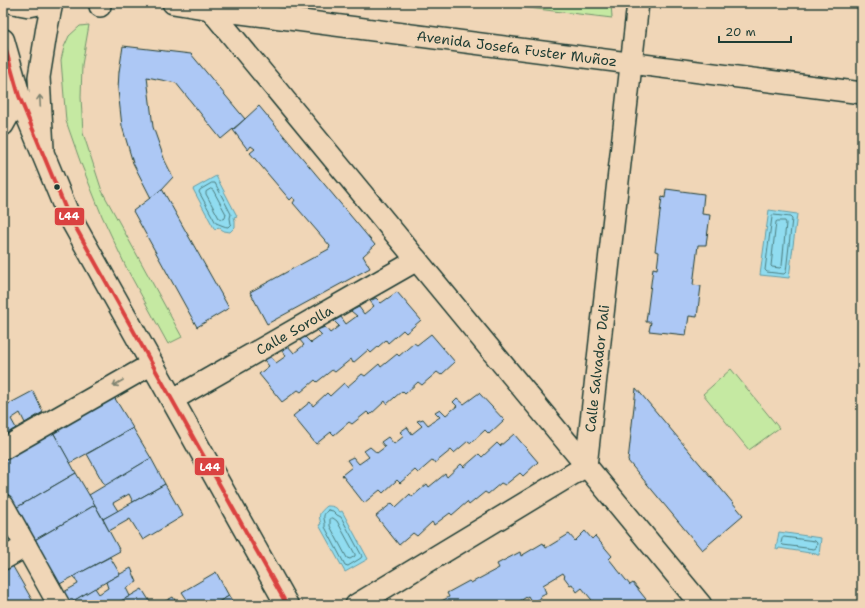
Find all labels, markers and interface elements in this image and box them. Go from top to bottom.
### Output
scale bar [719,18,791,44]
text: 20 m [725,24,756,40]
street label: Avenida Josefa Fuster Muñoz [416,27,618,70]
one-way arrow [36,95,44,108]
unlabelled marker [52,182,62,192]
line badge: L44 [54,207,85,226]
text: L44 [59,209,80,224]
street label: Calle Sorolla [253,301,336,359]
street label: Calle Salvador Dali [581,304,613,433]
one-way arrow [112,380,124,388]
line badge: L44 [194,457,225,476]
text: L44 [200,460,221,475]

